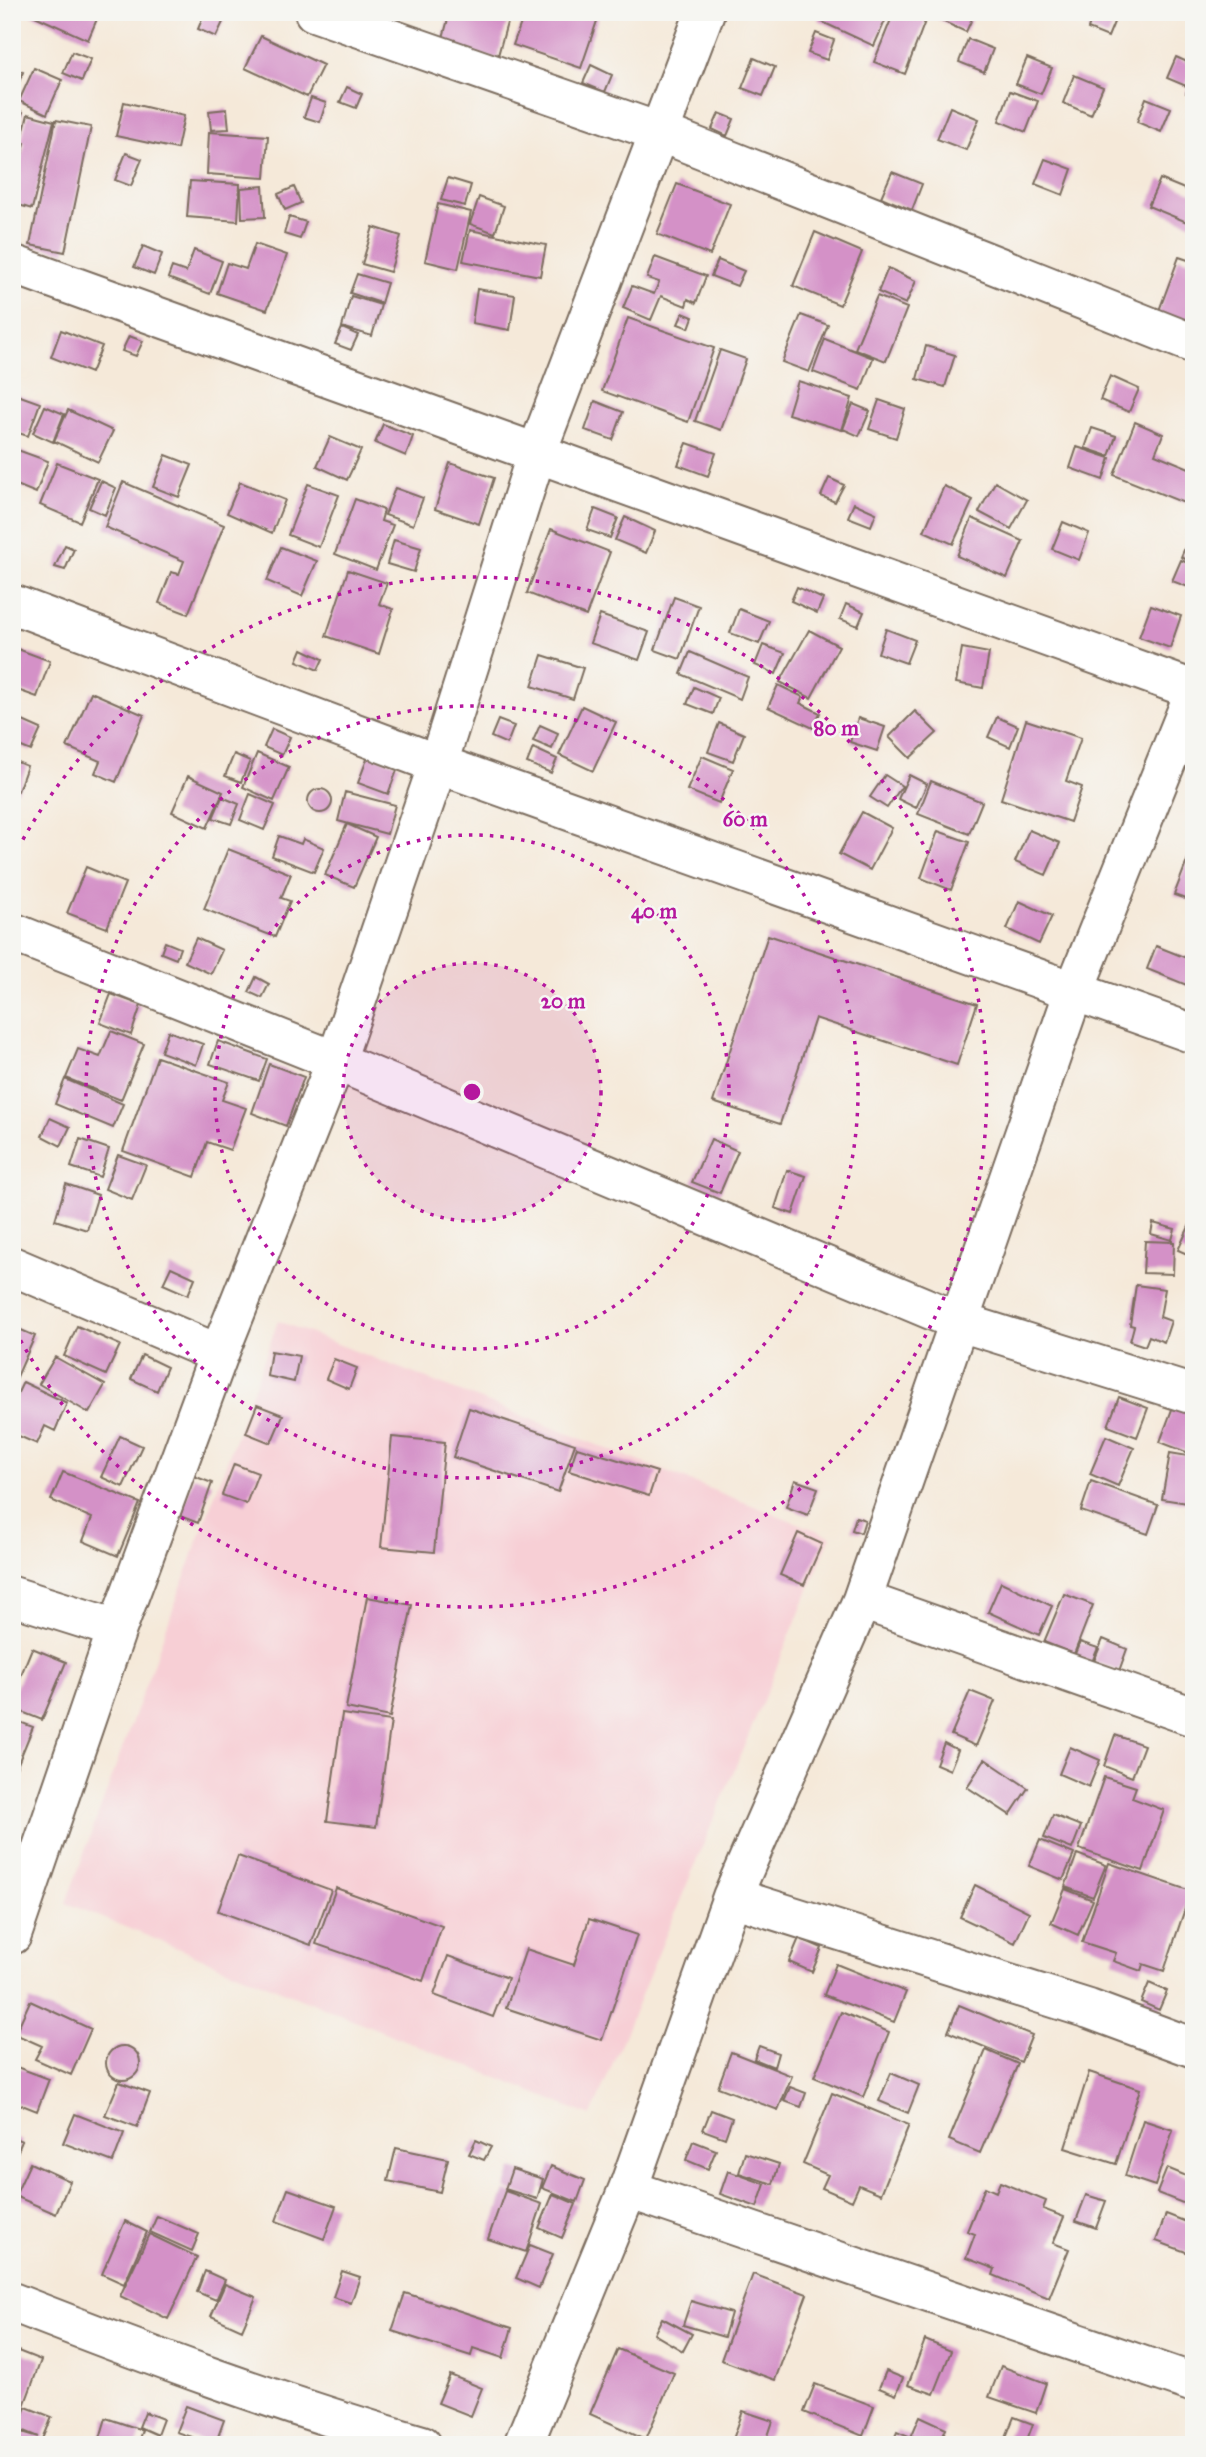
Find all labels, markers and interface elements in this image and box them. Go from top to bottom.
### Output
text: 80 m [813,715,859,741]
text: 60 m [722,806,768,832]
text: 40 m [631,898,677,924]
text: 20 m [541,988,586,1014]
centre of rings [460,1080,484,1104]

